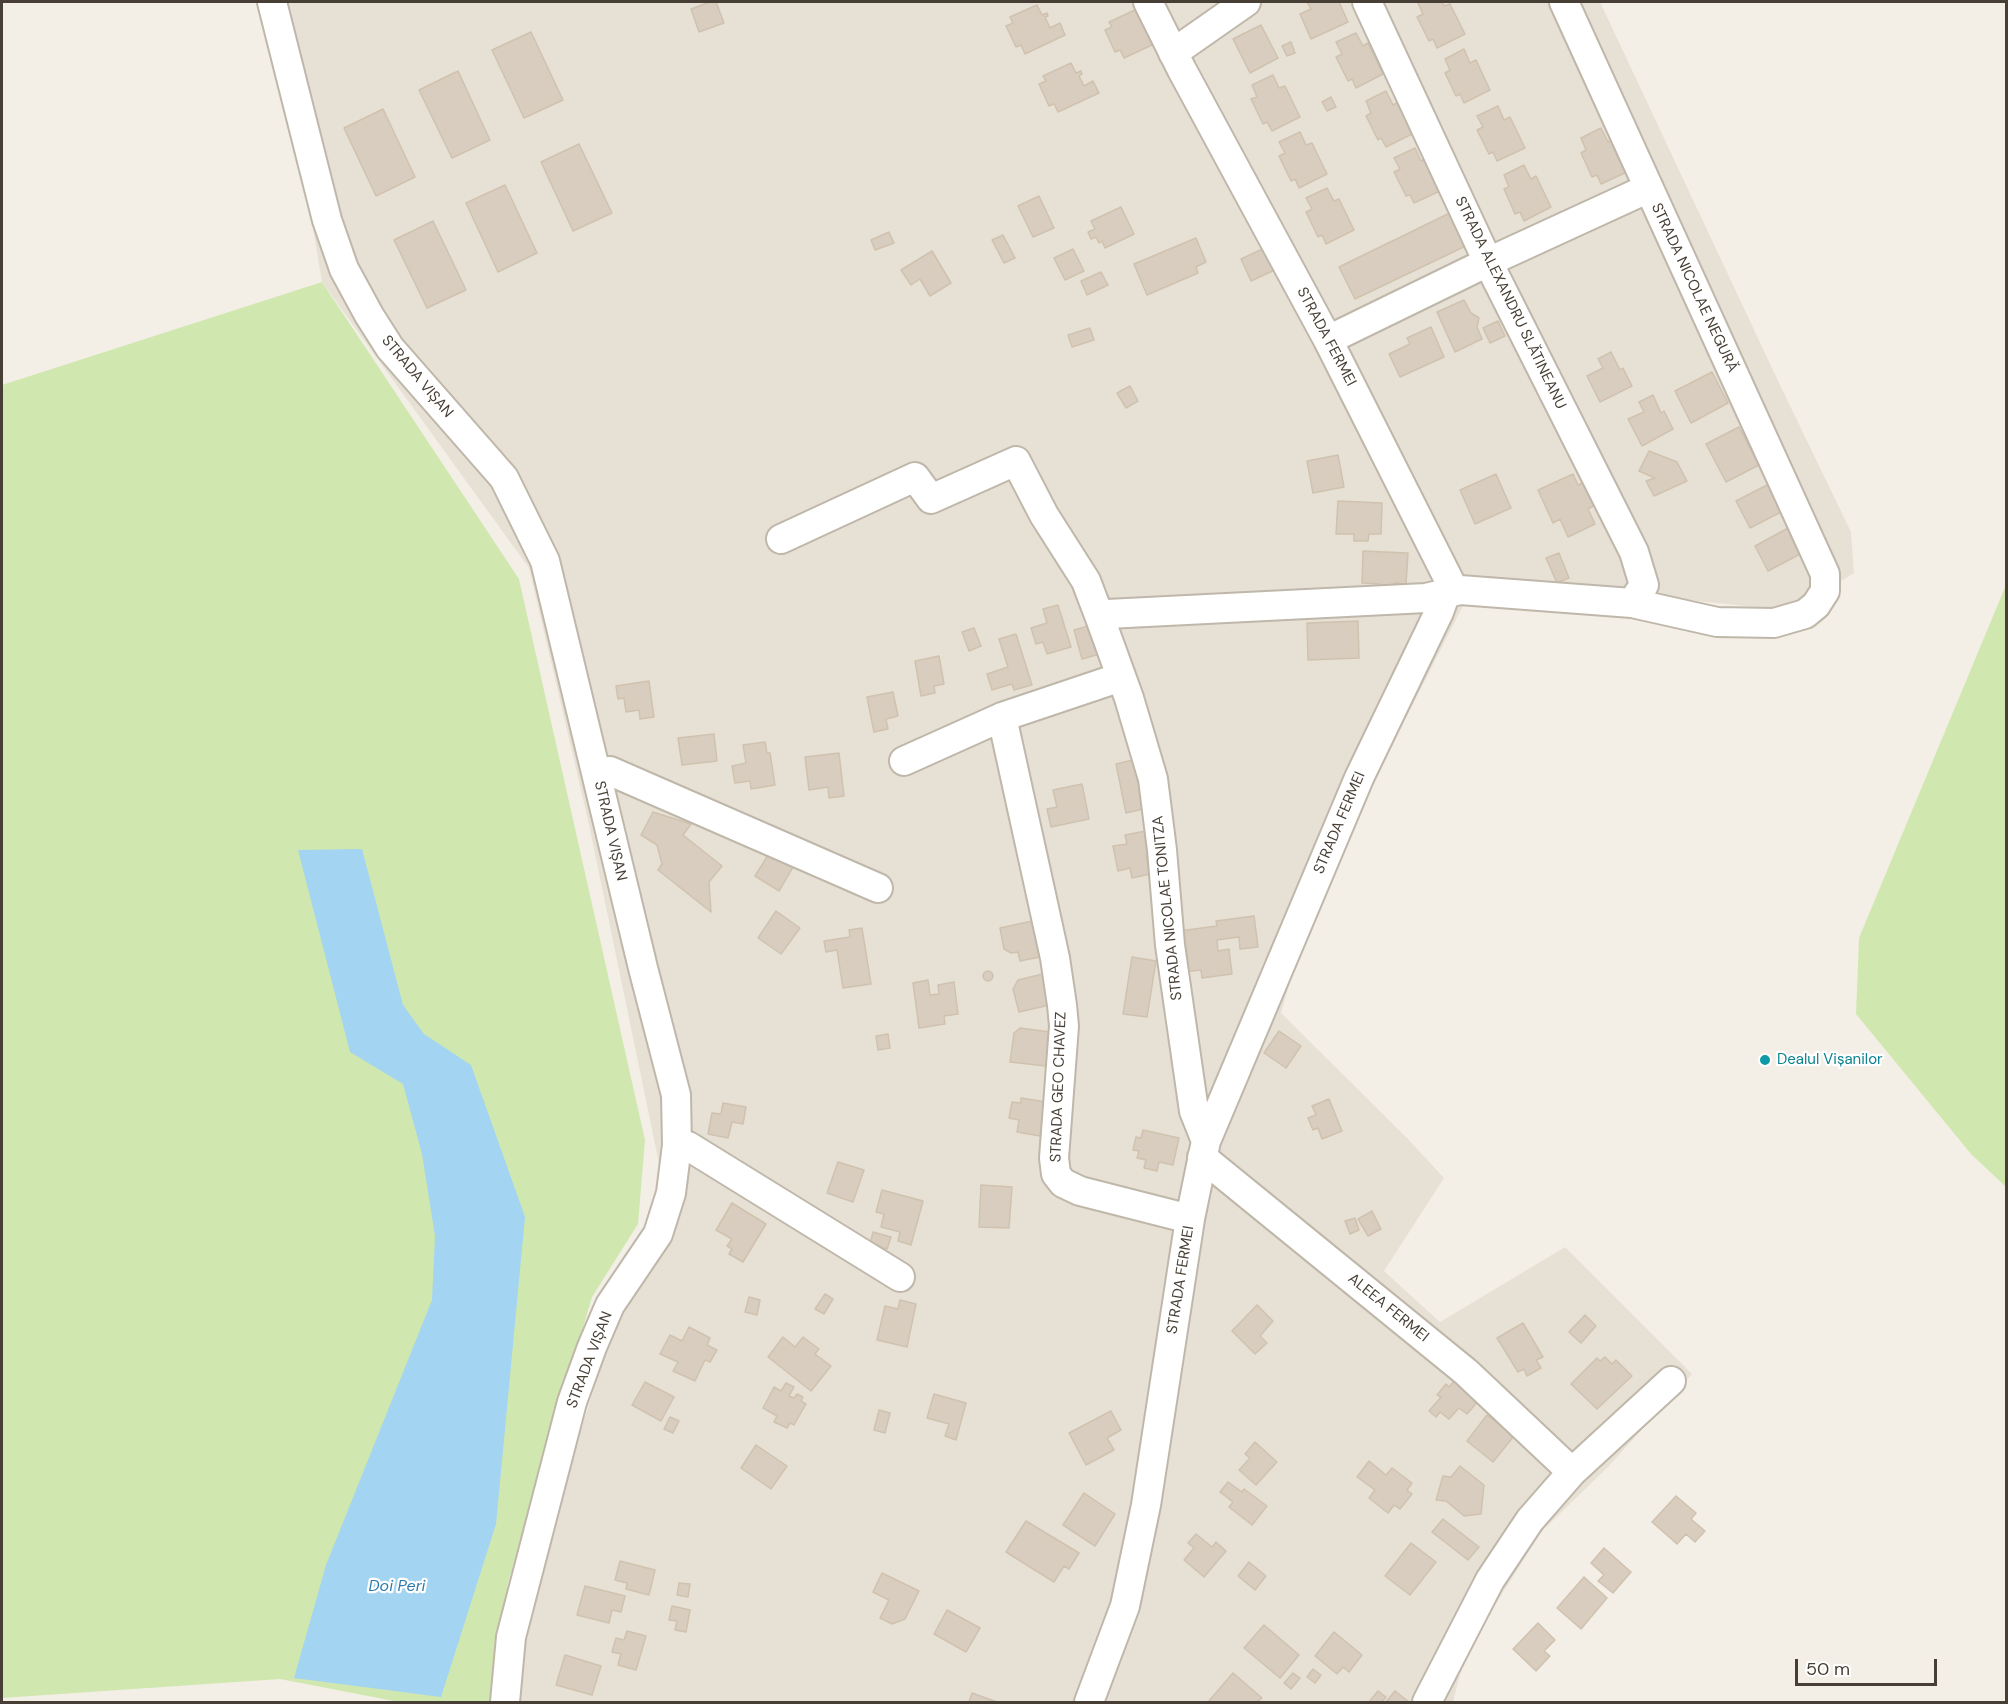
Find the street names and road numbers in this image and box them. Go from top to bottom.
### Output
street label: STRADA ALEXANDRU SLĂTINEANU [1451,194,1569,412]
street label: STRADA NICOLAE NEGURĂ [1647,200,1741,376]
street label: STRADA FERMEI [1292,285,1360,389]
street label: STRADA VIȘAN [377,332,457,422]
street label: STRADA FERMEI [1310,769,1370,877]
street label: STRADA VIȘAN [590,779,630,883]
street label: STRADA NICOLAE TONITZA [1149,815,1187,1001]
street label: STRADA GEO CHAVEZ [1047,1011,1071,1163]
street label: STRADA FERMEI [1164,1225,1198,1335]
street label: ALEEA FERMEI [1344,1270,1432,1346]
street label: STRADA VIȘAN [563,1309,617,1411]

